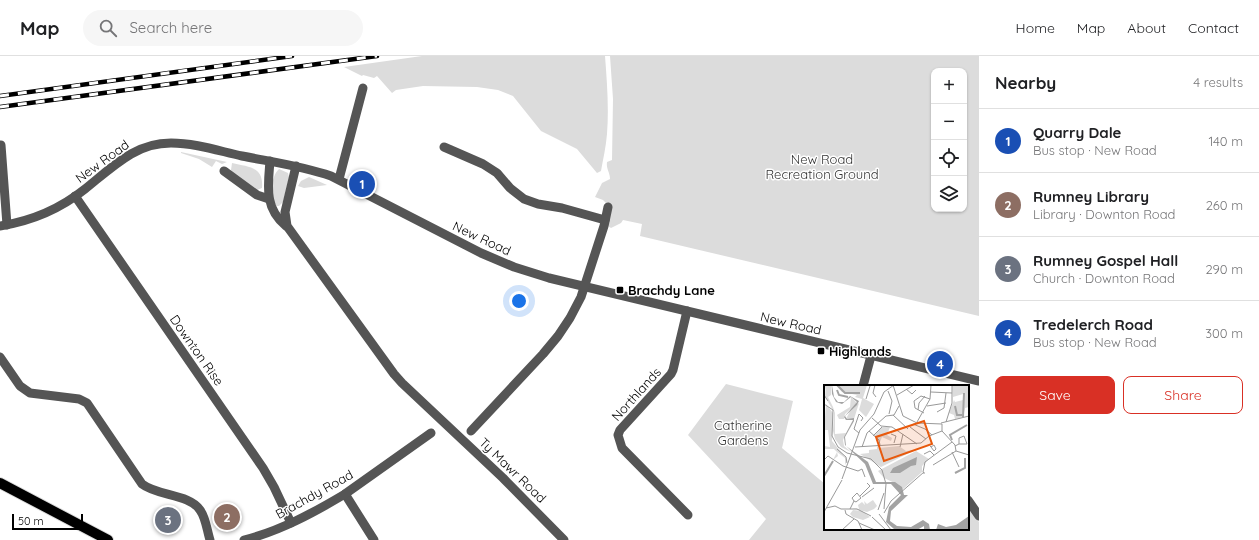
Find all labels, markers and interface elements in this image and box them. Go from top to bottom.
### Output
search box [83,10,363,46]
text: Map [20,16,59,40]
icon: search [97,17,119,39]
text: Search here [129,18,212,37]
text: Home [1016,19,1055,37]
text: Map [1077,19,1105,37]
text: About [1127,19,1166,37]
text: Contact [1188,19,1239,37]
map controls [931,68,967,212]
button: + [931,68,967,104]
text: Nearby [995,72,1056,93]
text: 4 results [1193,74,1243,90]
button: − [931,104,967,140]
text: Quarry Dale [1033,123,1121,142]
text: 1 [1005,133,1011,149]
text: 140 m [1208,133,1243,149]
street label: New Road [72,136,132,186]
button: locate [931,140,967,176]
text: Bus stop · New Road [1033,142,1157,158]
park label: New Road Recreation Ground [765,151,879,182]
pin: 1 [349,169,375,199]
button: layers [931,176,967,212]
text: Rumney Library [1033,187,1149,206]
text: 2 [1004,197,1012,213]
text: 260 m [1206,197,1243,213]
text: Library · Downton Road [1033,206,1175,222]
street label: New Road [450,218,514,258]
text: Rumney Gospel Hall [1033,251,1178,270]
text: 3 [1005,261,1011,277]
text: 290 m [1205,261,1243,277]
text: Church · Downton Road [1033,270,1175,286]
place label: Brachdy Lane [628,282,715,298]
marker: Brachdy Lane [615,285,625,295]
your location [509,291,529,311]
street label: New Road [759,308,823,338]
street label: Downton Rise [167,311,227,389]
text: Tredelerch Road [1033,315,1153,334]
text: 4 [1004,325,1012,341]
text: 300 m [1205,325,1243,341]
text: Bus stop · New Road [1033,334,1157,350]
place label: Highlands [829,343,891,359]
marker: Highlands [816,346,826,356]
pin: 4 [927,349,953,379]
street label: Northlands [608,364,664,424]
button: Save [995,376,1115,414]
button: Share [1123,376,1243,414]
inset map [824,385,969,530]
park label: Catherine Gardens [714,417,772,448]
street label: Ty Mawr Road [476,434,550,506]
street label: Brachdy Road [272,466,356,522]
pin: 2 [214,502,240,532]
pin: 3 [155,505,181,535]
scale bar [12,512,83,531]
text: 50 m [18,514,44,528]

